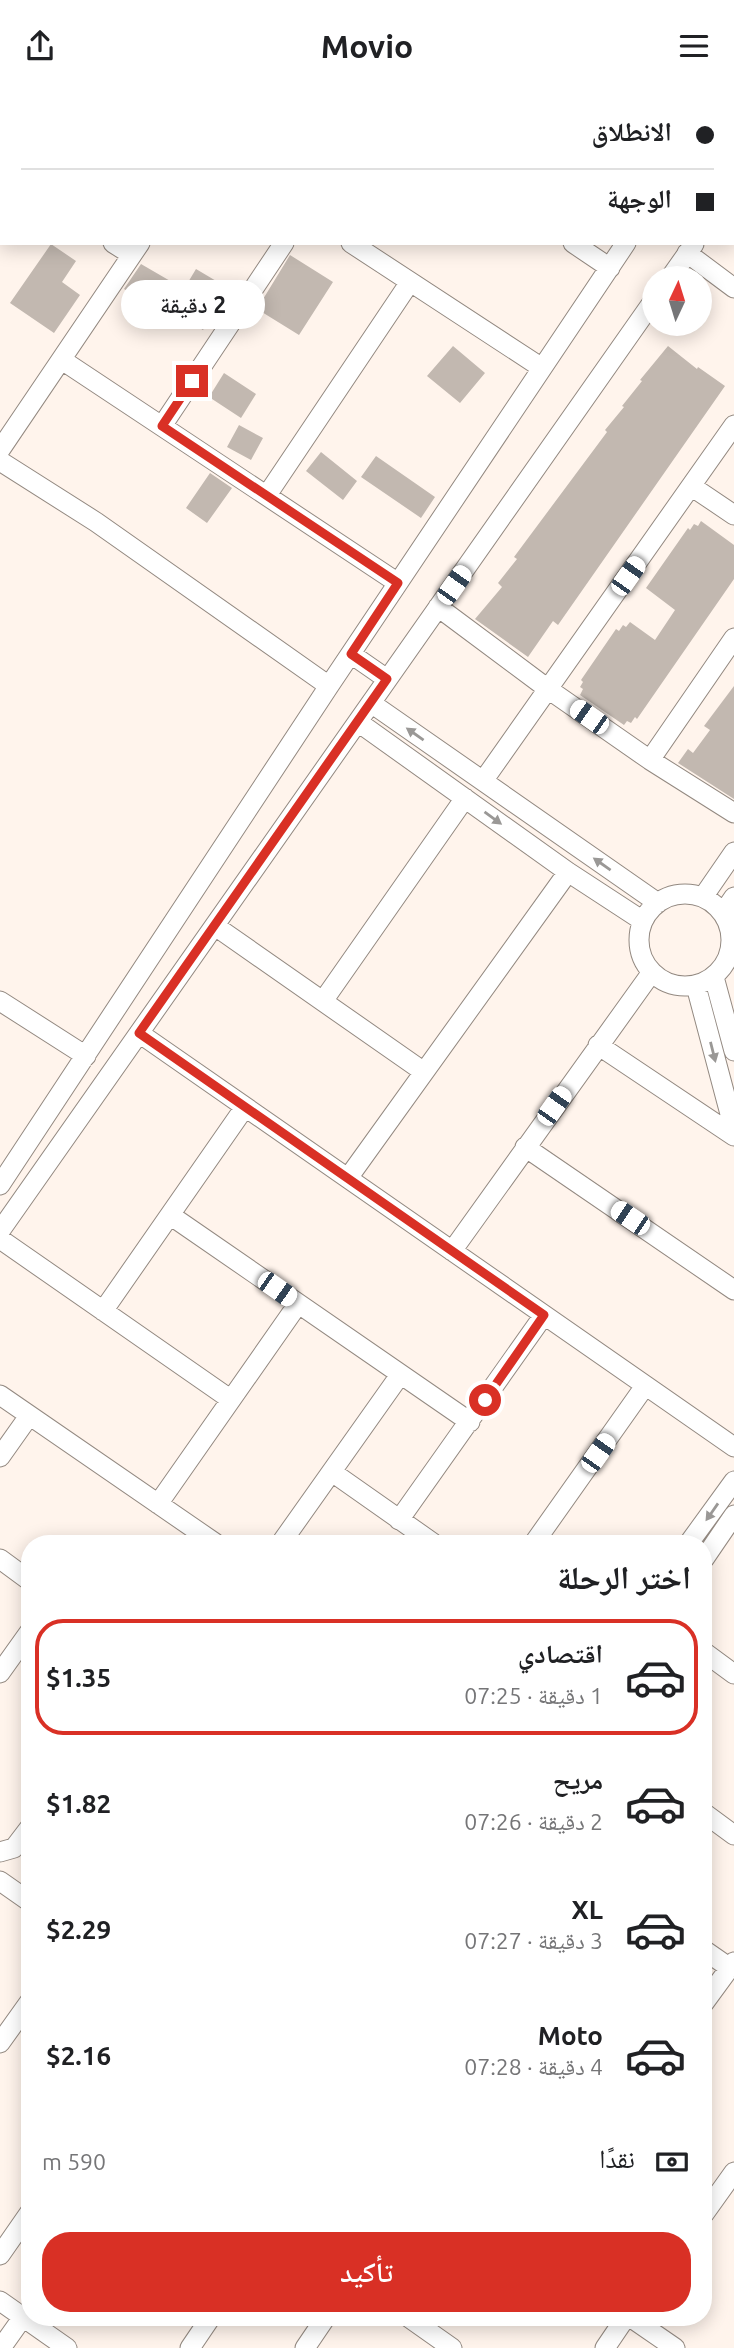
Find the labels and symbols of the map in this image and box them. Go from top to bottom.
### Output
north arrow [642,266,712,336]
callout: 2 دقيقة [120,279,264,329]
route end [176,365,208,397]
car [608,553,649,599]
car [434,562,475,608]
car [566,696,613,738]
one-way arrow [406,727,424,741]
one-way arrow [484,811,502,825]
one-way arrow [593,857,611,871]
one-way arrow [708,1041,719,1063]
car [534,1083,575,1129]
car [607,1198,654,1238]
car [254,1268,301,1310]
route start [469,1384,501,1416]
car [578,1430,619,1476]
one-way arrow [705,1503,719,1521]

